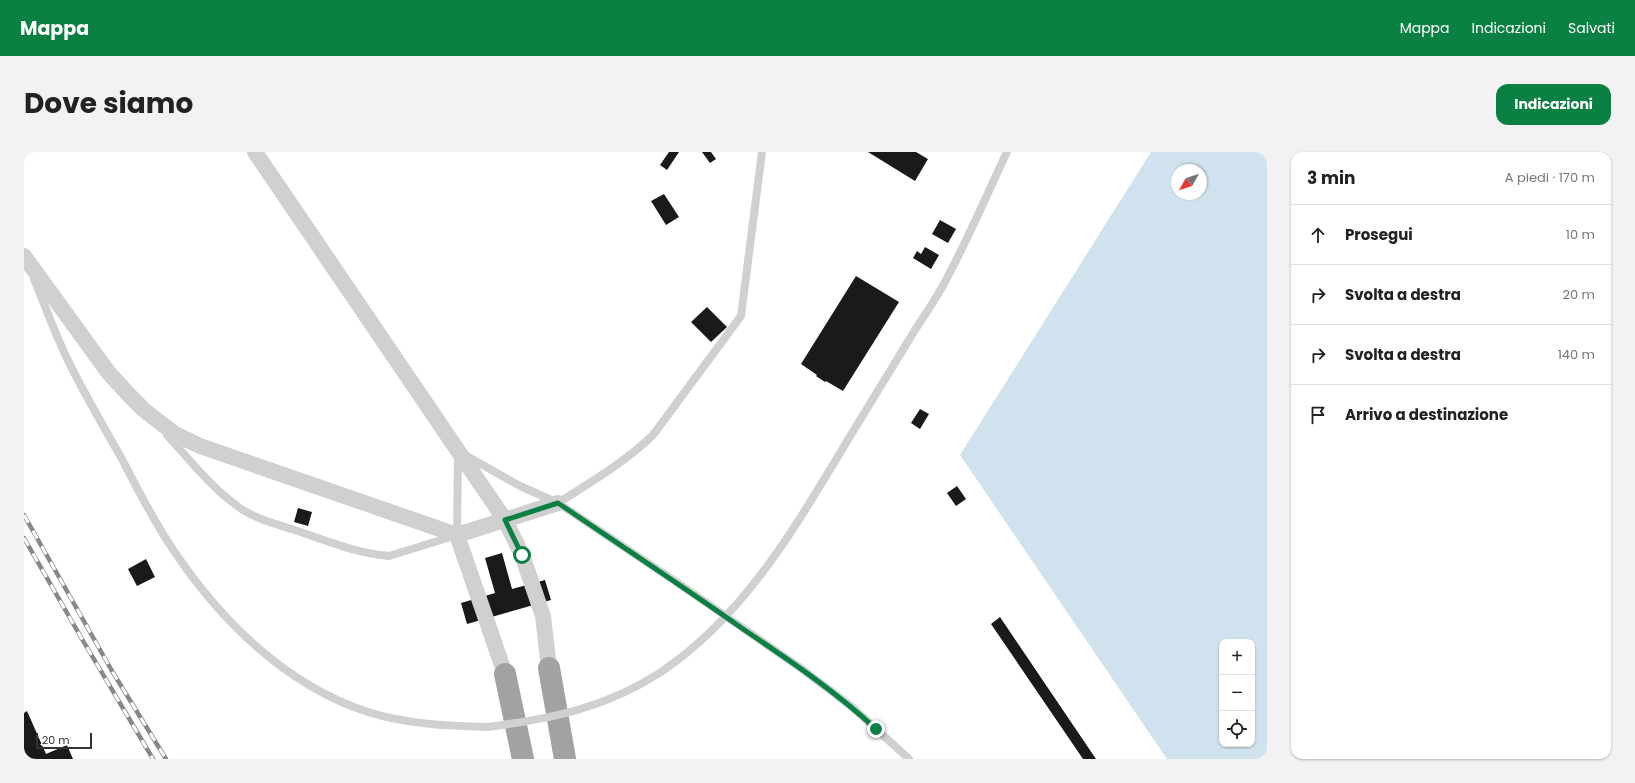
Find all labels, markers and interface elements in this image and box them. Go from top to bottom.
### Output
text: Mappa [20,15,89,42]
text: Mappa [1400,18,1450,38]
text: Indicazioni [1472,18,1546,38]
text: Salvati [1568,18,1615,38]
text: Dove siamo [24,84,193,123]
button: Indicazioni [1496,84,1611,125]
north arrow [1171,164,1207,200]
text: 3 min [1307,166,1355,190]
text: A piedi · 170 m [1505,168,1595,187]
icon: ahead [1307,224,1329,246]
text: Prosegui [1345,224,1413,245]
text: 10 m [1566,225,1595,244]
icon: right [1307,284,1329,306]
text: Svolta a destra [1345,284,1461,305]
text: 20 m [1562,285,1595,304]
icon: right [1307,344,1329,366]
text: Svolta a destra [1345,344,1461,365]
text: 140 m [1558,345,1595,364]
icon: arrive [1307,404,1329,426]
text: Arrivo a destinazione [1345,404,1508,425]
route start [513,546,531,564]
map controls [1219,639,1255,747]
button: + [1219,639,1255,675]
button: − [1219,675,1255,711]
button: locate [1219,711,1255,747]
route end [867,720,885,738]
scale bar [36,731,92,750]
text: 20 m [42,732,70,748]

